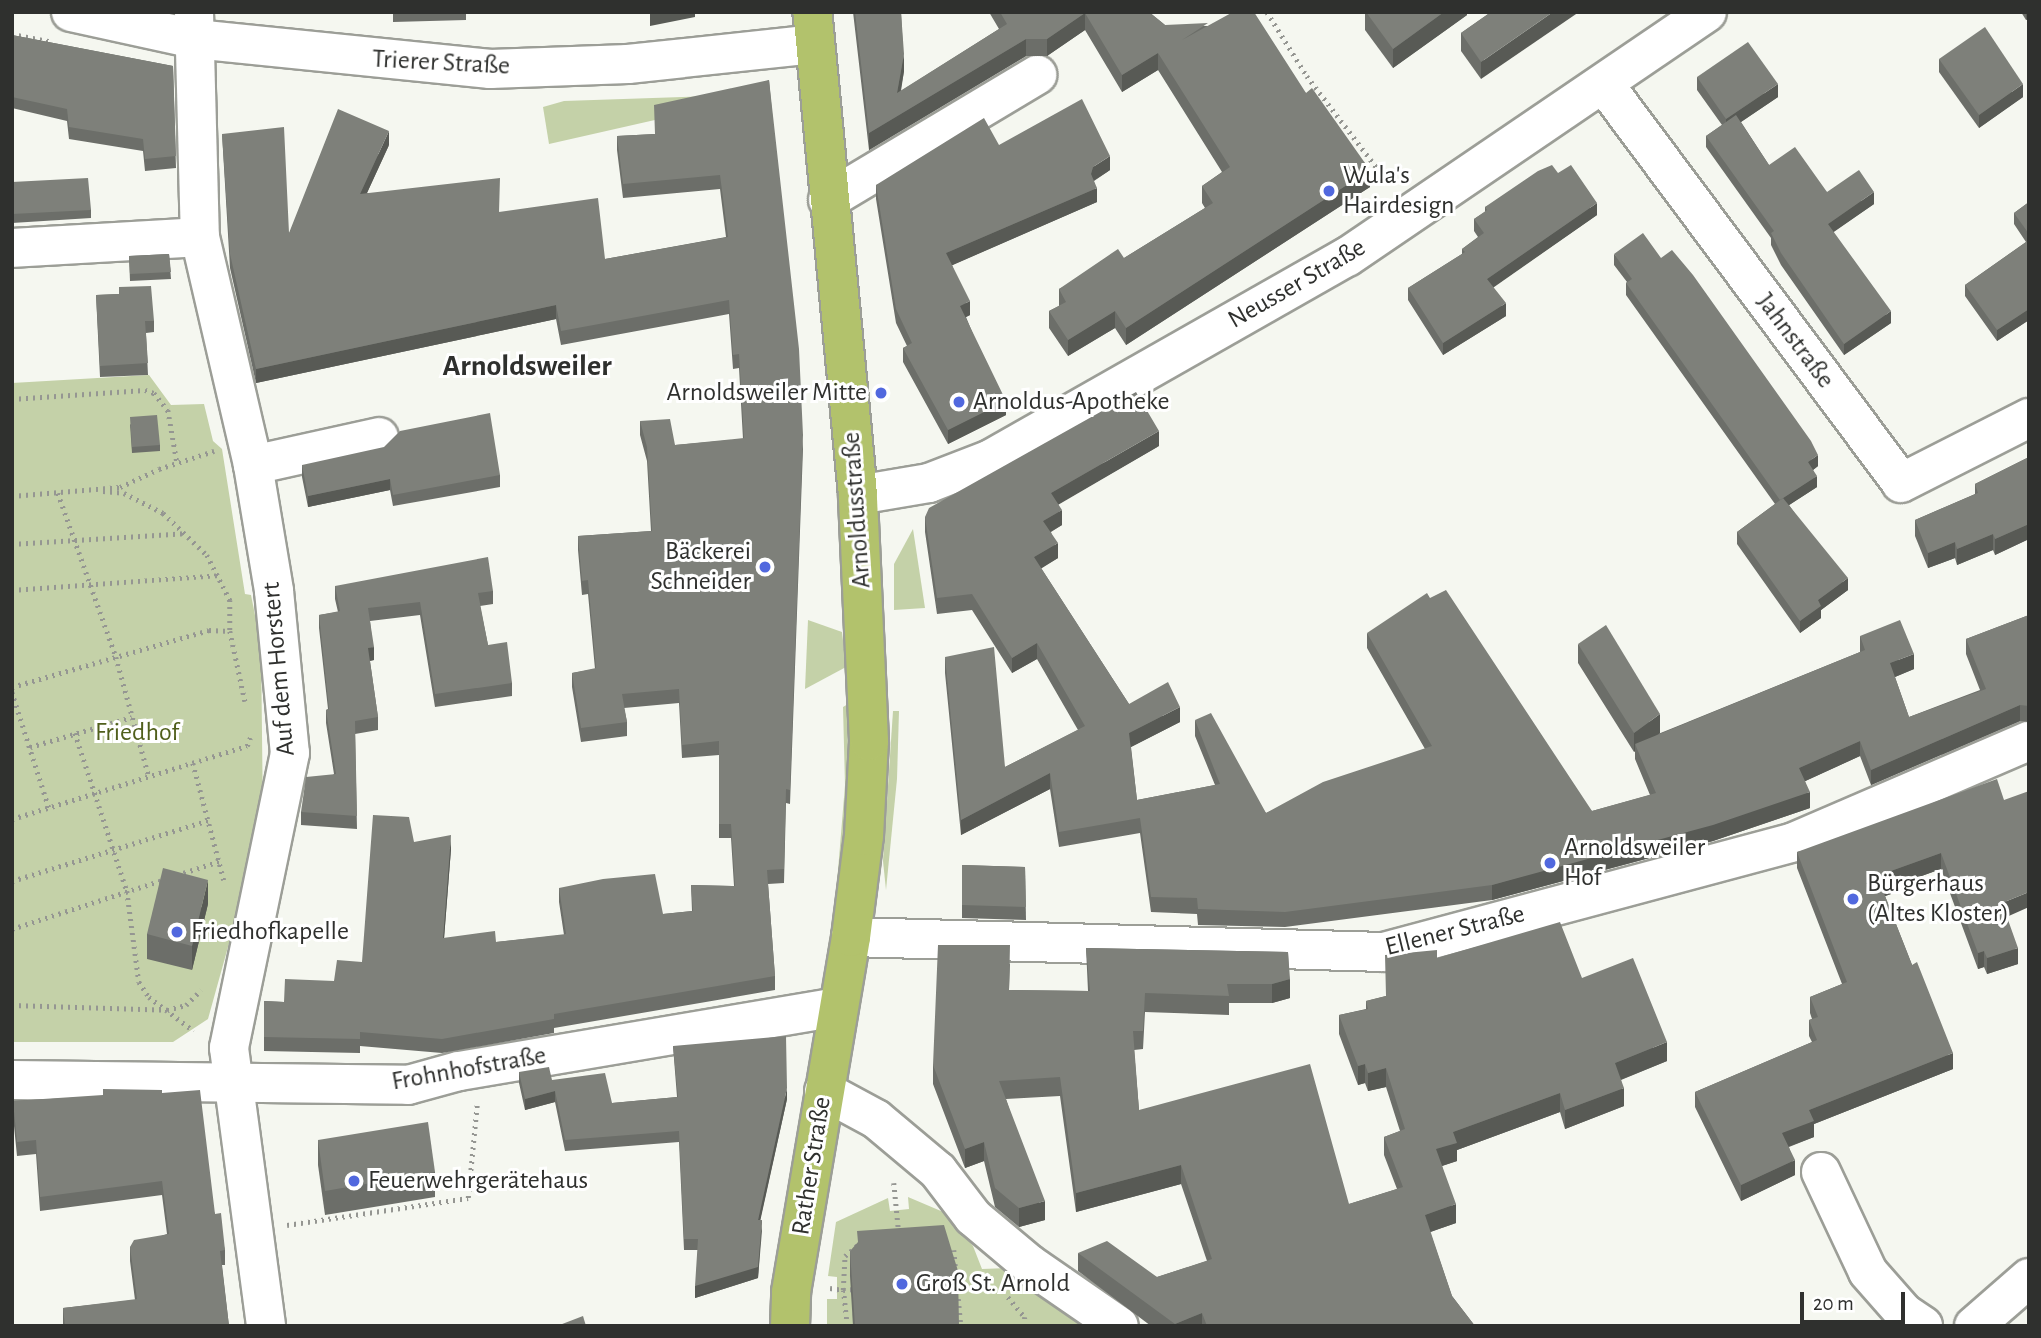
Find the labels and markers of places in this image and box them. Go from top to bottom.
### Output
place label: Wula's Hairdesign [1343,160,1454,222]
marker: Wula's Hairdesign [1321,183,1337,199]
place label: Arnoldsweiler Mitte [667,377,867,409]
marker: Arnoldsweiler Mitte [873,385,889,401]
place label: Arnoldus-Apotheke [973,386,1170,418]
marker: Arnoldus-Apotheke [951,394,967,410]
place label: Bäckerei Schneider [650,536,751,598]
marker: Bäckerei Schneider [757,559,773,575]
place label: Arnoldsweiler Hof [1564,832,1705,894]
marker: Arnoldsweiler Hof [1542,855,1558,871]
place label: Bürgerhaus (Altes Kloster) [1867,868,2009,930]
marker: Bürgerhaus (Altes Kloster) [1845,891,1861,907]
place label: Friedhofkapelle [191,916,349,948]
marker: Friedhofkapelle [169,924,185,940]
place label: Feuerwehrgerätehaus [368,1165,588,1197]
marker: Feuerwehrgerätehaus [346,1173,362,1189]
place label: Groß St. Arnold [916,1268,1070,1300]
marker: Groß St. Arnold [894,1276,910,1292]

